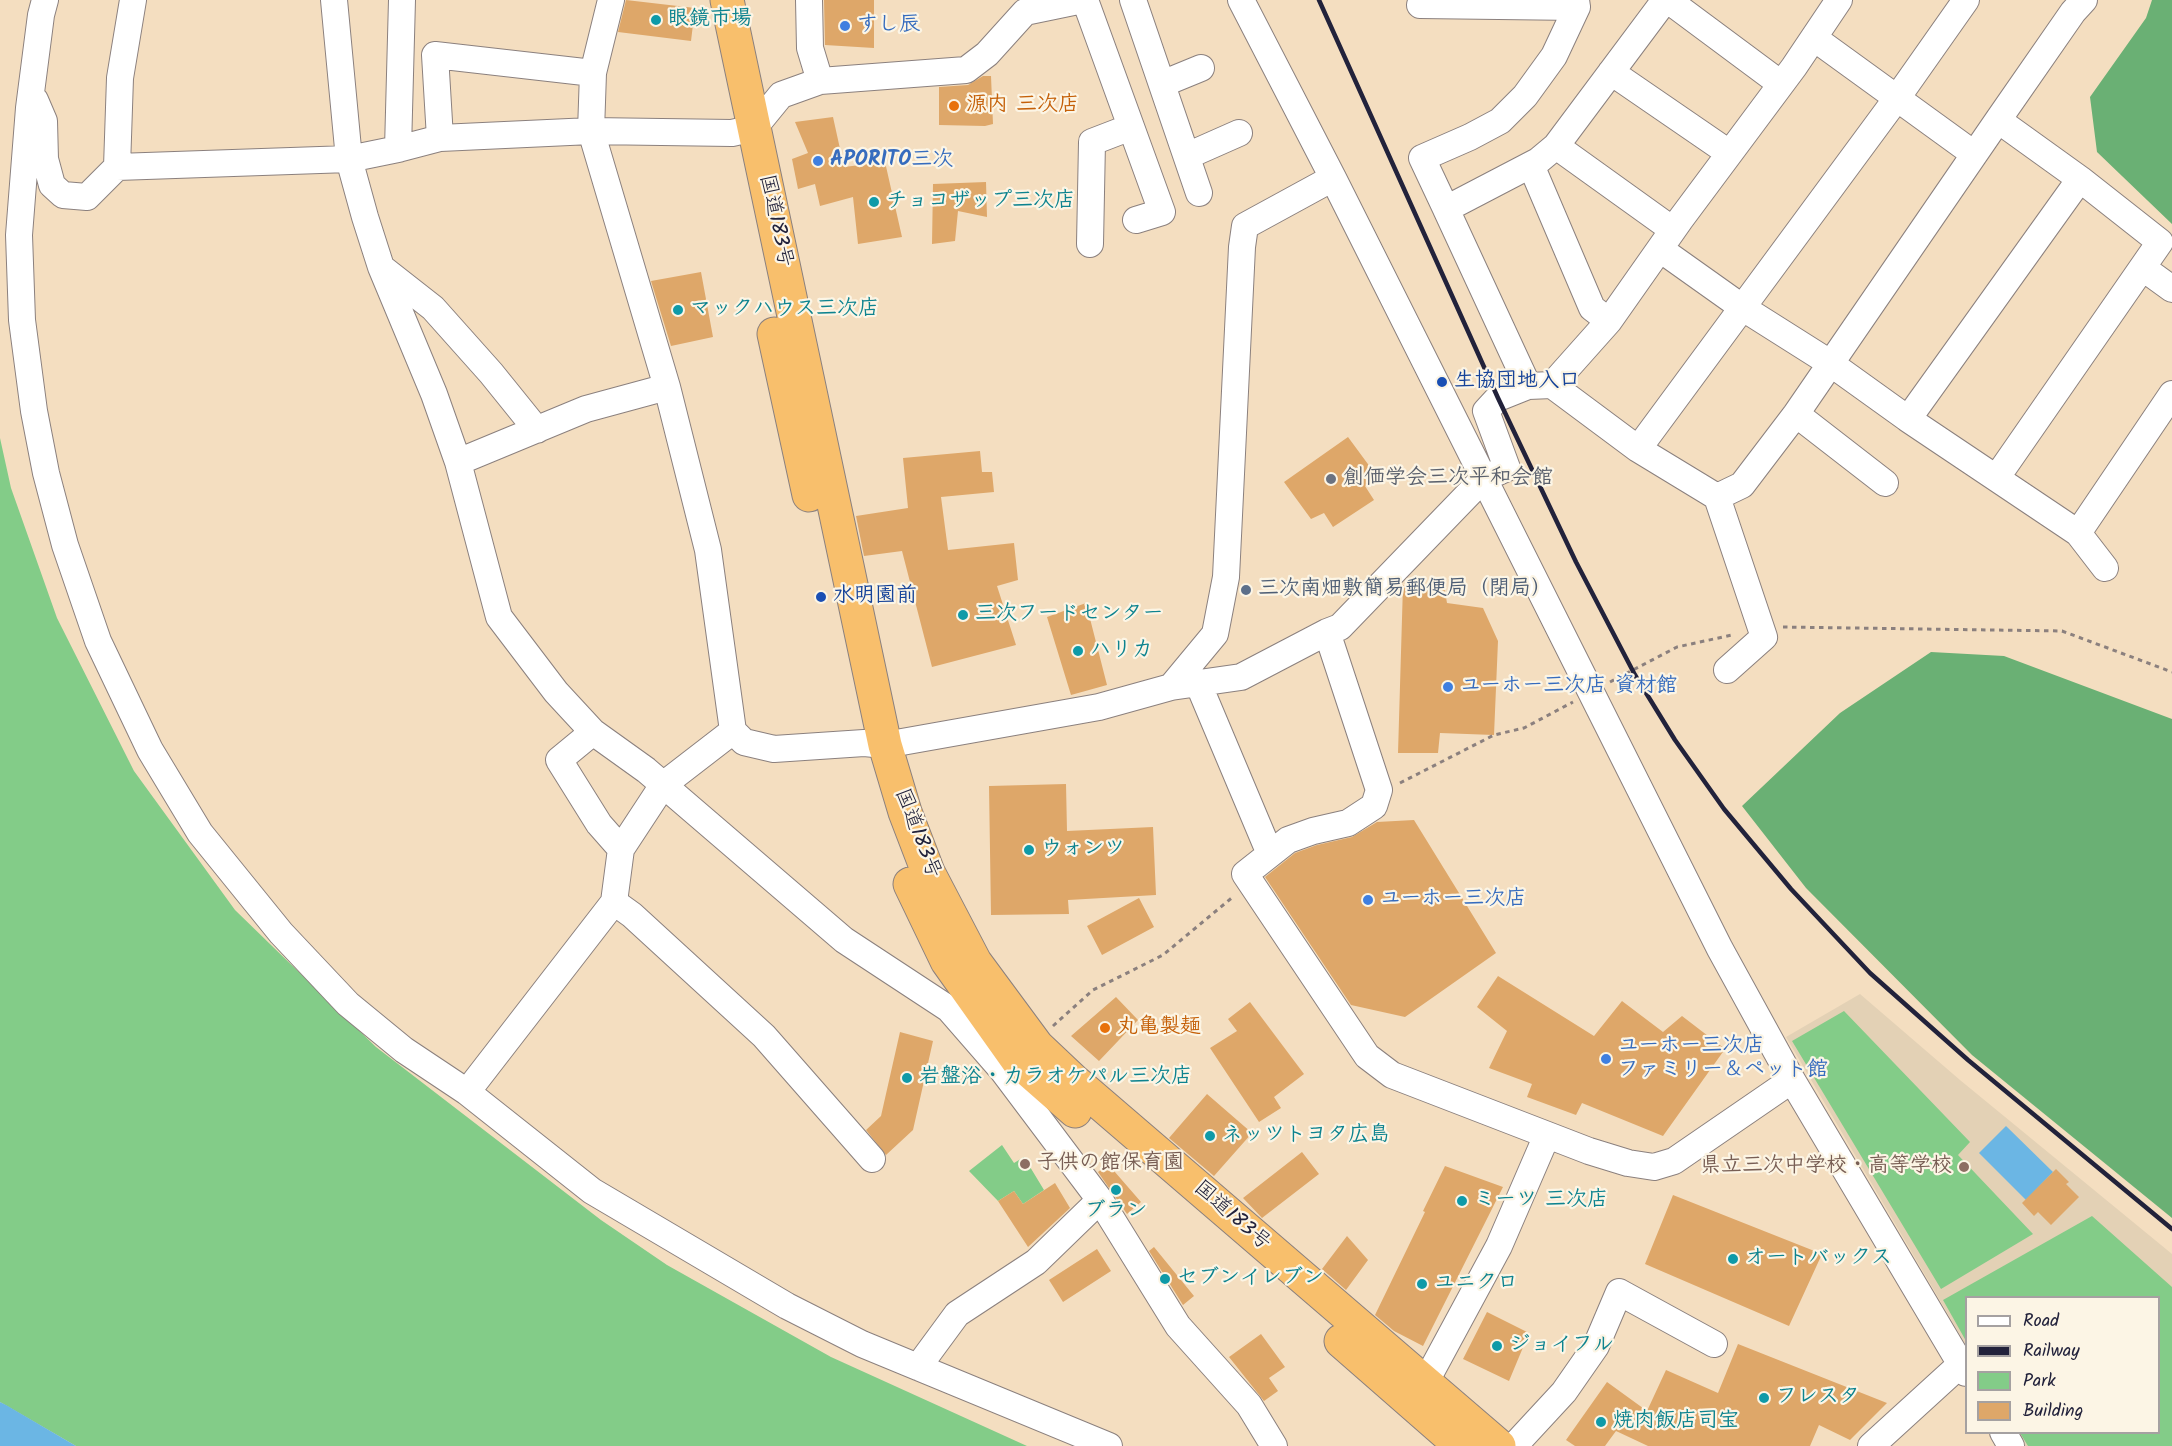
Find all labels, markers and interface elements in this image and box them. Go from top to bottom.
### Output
place label: 眼鏡市場 [668,7,752,33]
marker: 眼鏡市場 [649,13,663,27]
place label: すし辰 [857,13,920,39]
marker: すし辰 [838,19,852,33]
place label: 源内 三次店 [966,93,1079,119]
marker: 源内 三次店 [947,99,961,113]
place label: APORITO三次 [830,148,953,174]
marker: APORITO三次 [811,154,825,168]
street label: 国道183号 [752,172,796,270]
place label: チョコザップ三次店 [886,189,1075,215]
marker: チョコザップ三次店 [867,195,881,209]
place label: マックハウス三次店 [690,297,879,323]
marker: マックハウス三次店 [671,303,685,317]
place label: 生協団地入口 [1454,369,1580,395]
marker: 生協団地入口 [1435,375,1449,389]
place label: 創価学会三次平和会館 [1343,466,1553,492]
marker: 創価学会三次平和会館 [1324,472,1338,486]
place label: 三次南畑敷簡易郵便局（閉局） [1258,577,1552,603]
marker: 三次南畑敷簡易郵便局（閉局） [1239,583,1253,597]
place label: 水明園前 [833,584,917,610]
marker: 水明園前 [814,590,828,604]
place label: 三次フードセンター [975,602,1164,628]
marker: 三次フードセンター [956,608,970,622]
place label: ハリカ [1090,638,1153,664]
marker: ハリカ [1071,644,1085,658]
place label: ユーホー三次店 資材館 [1460,674,1677,700]
marker: ユーホー三次店 資材館 [1441,680,1455,694]
street label: 国道183号 [887,786,945,882]
place label: ウォンツ [1041,837,1125,863]
marker: ウォンツ [1022,843,1036,857]
place label: ユーホー三次店 [1380,887,1526,913]
marker: ユーホー三次店 [1361,893,1375,907]
place label: 丸亀製麺 [1117,1015,1201,1041]
marker: 丸亀製麺 [1098,1021,1112,1035]
place label: ユーホー三次店 ファミリー＆ペット館 [1618,1034,1828,1084]
marker: ユーホー三次店 ファミリー＆ペット館 [1599,1052,1613,1066]
place label: 岩盤浴・カラオケパル三次店 [919,1065,1192,1091]
marker: 岩盤浴・カラオケパル三次店 [900,1071,914,1085]
place label: ネッツトヨタ広島 [1222,1123,1390,1149]
marker: ネッツトヨタ広島 [1203,1129,1217,1143]
place label: 子供の館保育園 [1037,1151,1184,1177]
place label: 県立三次中学校・高等学校 [1700,1154,1952,1180]
marker: 子供の館保育園 [1018,1157,1032,1171]
marker: 県立三次中学校・高等学校 [1957,1160,1971,1174]
street label: 国道183号 [1187,1177,1275,1257]
marker: ブラン [1109,1183,1123,1197]
place label: ミーツ 三次店 [1474,1188,1608,1214]
marker: ミーツ 三次店 [1455,1194,1469,1208]
place label: ブラン [1085,1199,1147,1225]
place label: オートバックス [1745,1246,1892,1272]
marker: オートバックス [1726,1252,1740,1266]
place label: セブンイレブン [1177,1266,1324,1292]
place label: ユニクロ [1434,1271,1518,1297]
marker: セブンイレブン [1158,1272,1172,1286]
marker: ユニクロ [1415,1277,1429,1291]
legend [1965,1296,2160,1434]
text: Road [2023,1307,2059,1336]
place label: ジョイフル [1509,1333,1614,1359]
text: Railway [2023,1337,2080,1366]
marker: ジョイフル [1490,1339,1504,1353]
text: Park [2023,1367,2056,1396]
place label: フレスタ [1776,1385,1860,1411]
marker: フレスタ [1757,1391,1771,1405]
text: Building [2023,1397,2083,1426]
place label: 焼肉飯店司宝 [1613,1409,1739,1435]
marker: 焼肉飯店司宝 [1594,1415,1608,1429]

